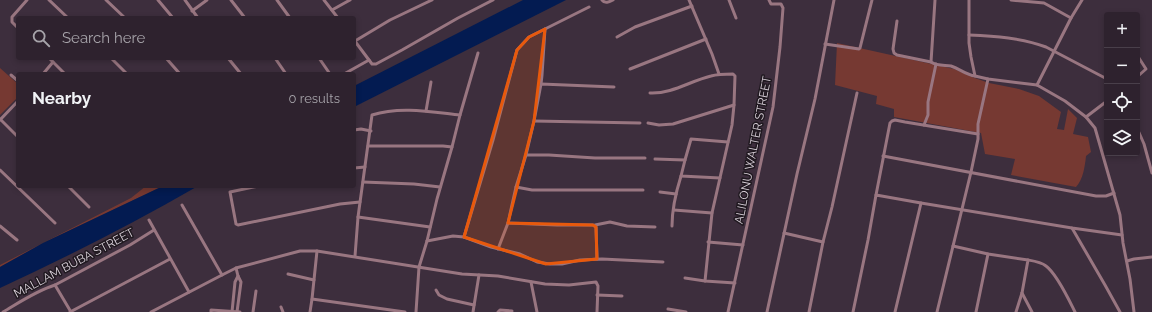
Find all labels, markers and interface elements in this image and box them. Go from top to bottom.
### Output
map controls [1104,12,1140,156]
button: + [1104,12,1140,48]
search box [16,16,356,60]
icon: search [30,27,52,49]
text: Search here [62,29,145,47]
button: − [1104,48,1140,84]
street label: ALILONU WALTER STREET [732,74,774,225]
button: locate [1104,84,1140,120]
text: Nearby [32,88,91,108]
text: 0 results [289,91,340,106]
button: layers [1104,120,1140,156]
street label: MALLAM BUBA STREET [11,225,137,301]

